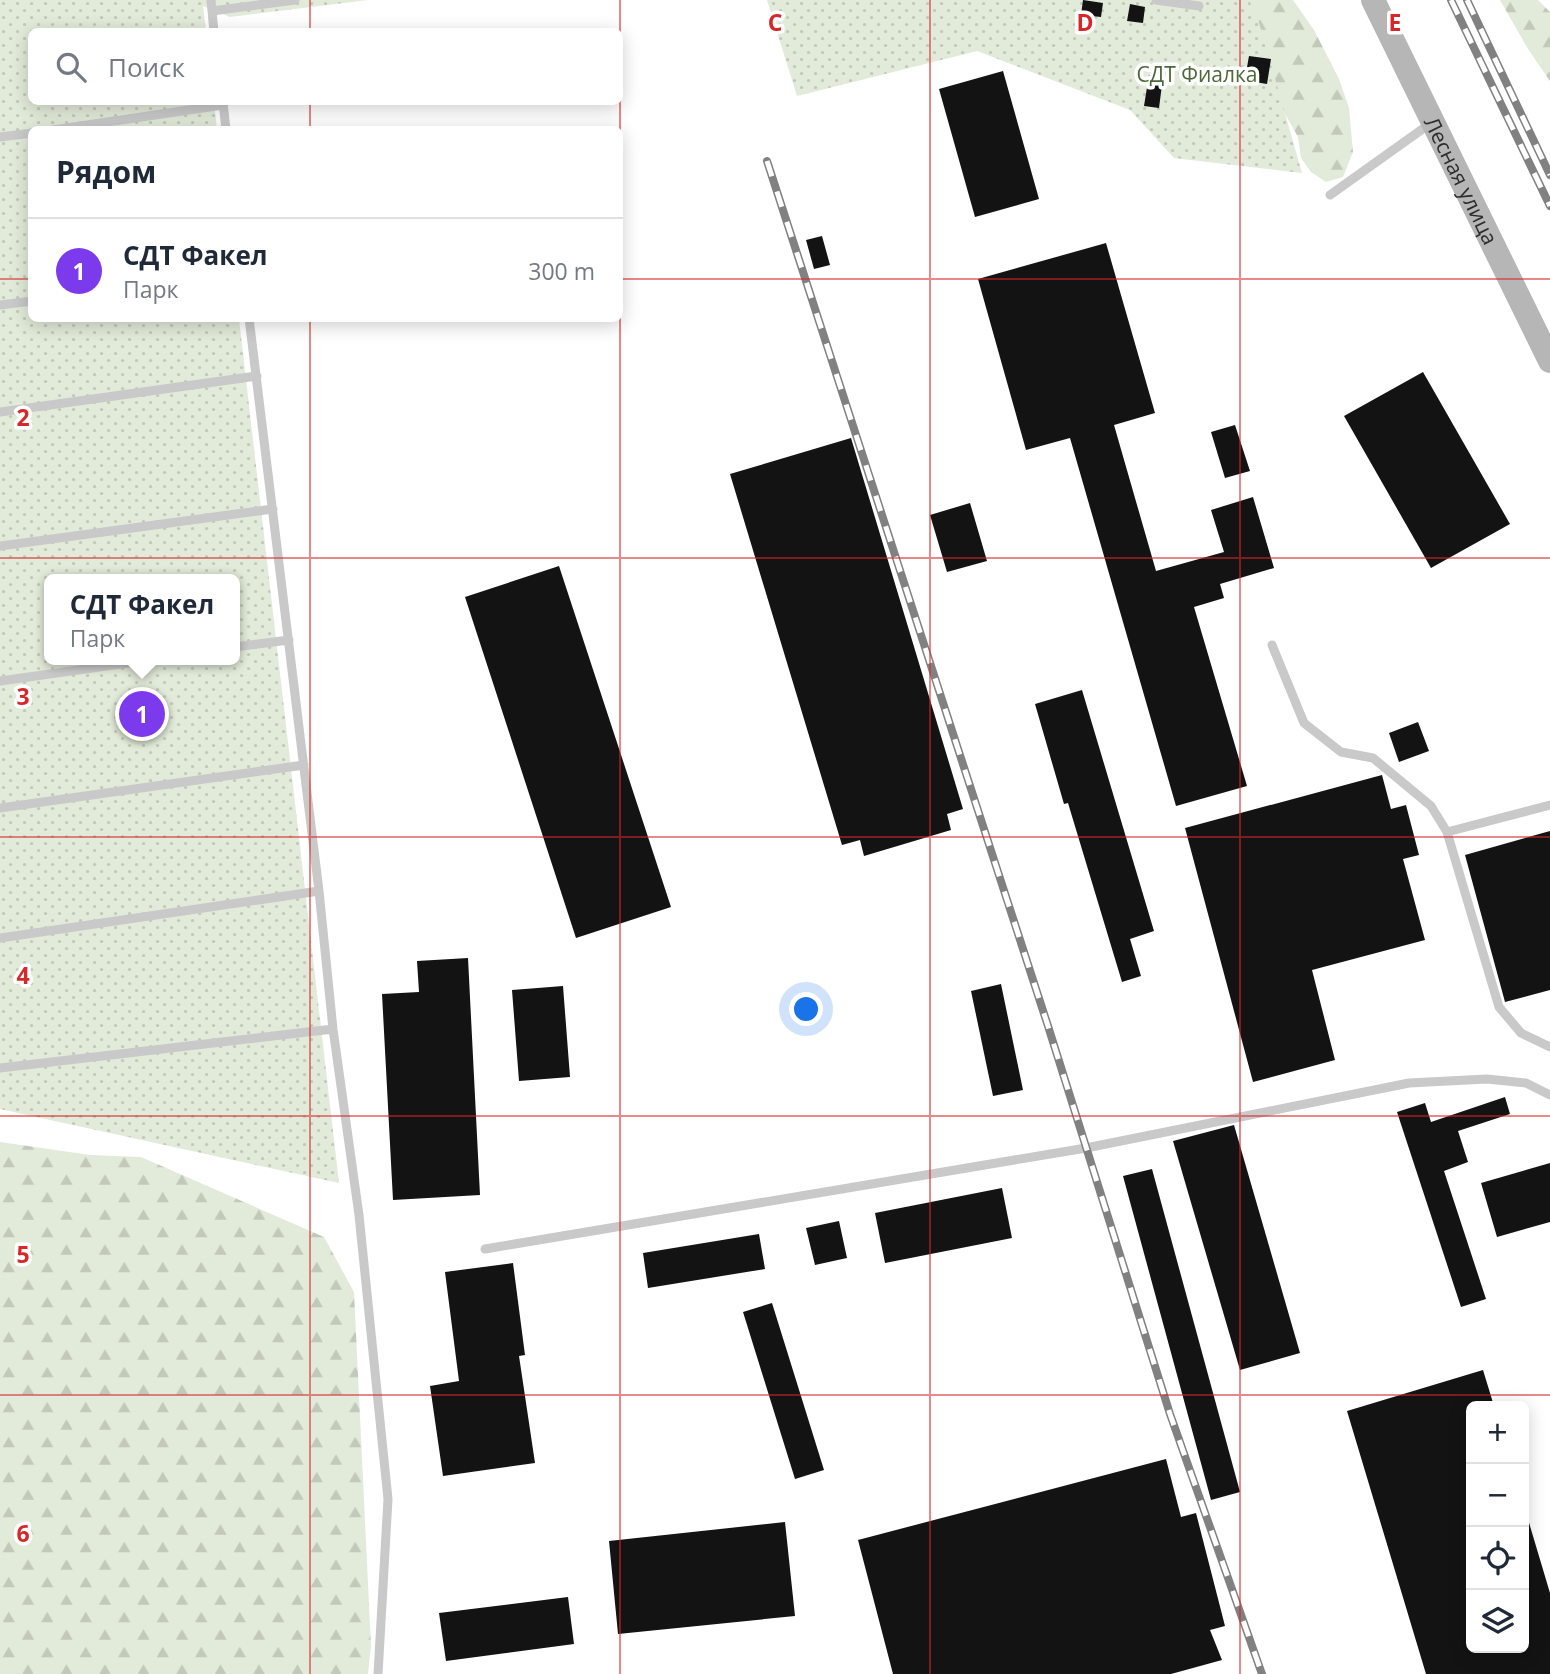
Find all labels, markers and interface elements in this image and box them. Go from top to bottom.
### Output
text: C [768,6,782,38]
text: D [1076,6,1094,38]
text: E [1389,6,1401,38]
search box [28,28,623,105]
icon: search [52,48,90,86]
text: Поиск [108,49,185,85]
park label: СДТ Фиалка [1137,60,1257,88]
street label: Лесная улица [1418,112,1505,249]
text: Рядом [56,151,156,192]
text: СДТ Факел [123,237,268,273]
text: 1 [72,255,86,287]
text: 300 m [528,255,595,287]
text: Парк [123,273,178,305]
text: 2 [16,401,30,433]
popup [44,574,240,665]
text: СДТ Факел [70,586,214,622]
text: Парк [70,622,125,654]
text: 3 [16,680,30,712]
pin: 1 [119,688,165,740]
text: 4 [16,959,30,991]
your location [789,992,823,1026]
text: 5 [16,1238,30,1270]
map controls [1466,1401,1529,1653]
button: + [1466,1401,1529,1464]
button: − [1466,1464,1529,1527]
text: 6 [16,1517,30,1549]
button: locate [1466,1527,1529,1590]
button: layers [1466,1590,1529,1653]

